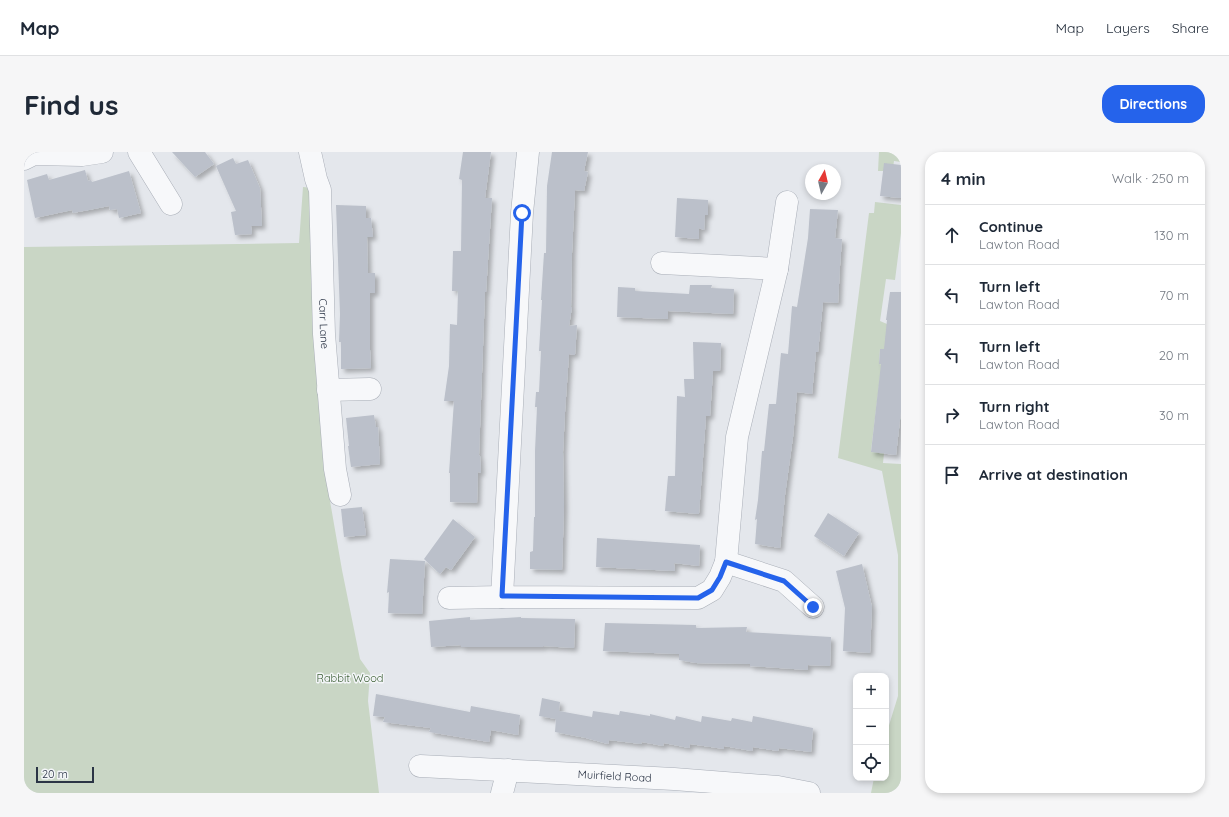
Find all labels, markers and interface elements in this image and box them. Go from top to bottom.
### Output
text: Map [20,16,59,40]
text: Map [1055,19,1084,37]
text: Layers [1106,19,1150,37]
text: Share [1172,19,1209,37]
button: Directions [1102,85,1205,123]
text: Find us [24,87,118,122]
north arrow [805,164,841,200]
text: 4 min [941,168,986,189]
text: Walk · 250 m [1112,170,1189,186]
route start [513,204,531,222]
text: Continue [979,217,1043,236]
icon: ahead [941,224,963,246]
text: 130 m [1154,227,1189,243]
text: Lawton Road [979,236,1060,252]
text: Turn left [979,277,1041,296]
icon: left [941,284,963,306]
text: 70 m [1159,287,1189,303]
text: Lawton Road [979,296,1060,312]
street label: Carr Lane [316,298,332,349]
text: Turn left [979,337,1041,356]
icon: left [941,344,963,366]
text: 20 m [1159,347,1189,363]
text: Lawton Road [979,356,1060,372]
text: Turn right [979,397,1050,416]
icon: right [941,404,963,426]
text: 30 m [1159,407,1189,423]
text: Lawton Road [979,416,1060,432]
icon: arrive [941,464,963,486]
text: Arrive at destination [979,465,1128,484]
route end [804,598,822,616]
park label: Rabbit Wood [317,671,383,685]
map controls [853,673,889,781]
button: + [853,673,889,709]
button: − [853,709,889,745]
button: locate [853,745,889,781]
scale bar [36,765,94,784]
text: 20 m [42,767,68,781]
street label: Muirfield Road [577,767,652,785]

